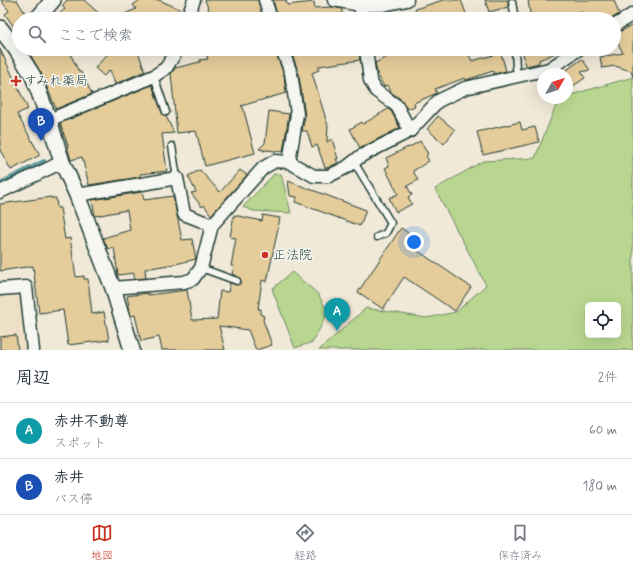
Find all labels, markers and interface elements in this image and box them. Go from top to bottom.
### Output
search box [12,12,621,56]
icon: search [26,23,48,45]
text: ここで検索 [58,26,133,46]
north arrow [537,68,573,104]
place label: すみれ薬局 [24,73,88,90]
marker: すみれ薬局 [11,76,21,86]
pin: B [28,108,54,141]
your location [404,232,424,252]
place label: 正法院 [273,247,312,264]
marker: 正法院 [260,250,270,260]
pin: A [324,298,350,331]
map controls [585,302,621,338]
button: locate [585,302,621,338]
text: 周辺 [16,367,50,389]
text: 2件 [598,369,617,386]
text: 赤井不動尊 [54,412,129,432]
text: A [25,422,33,439]
text: 60 m [589,422,617,439]
text: スポット [54,435,106,452]
text: 赤井 [54,468,84,488]
text: B [25,478,33,495]
text: 180 m [582,478,617,495]
text: バス停 [54,491,93,508]
tab: 地図 [91,522,113,563]
tab: 経路 [294,522,316,563]
tab: 保存済み [498,522,542,563]

